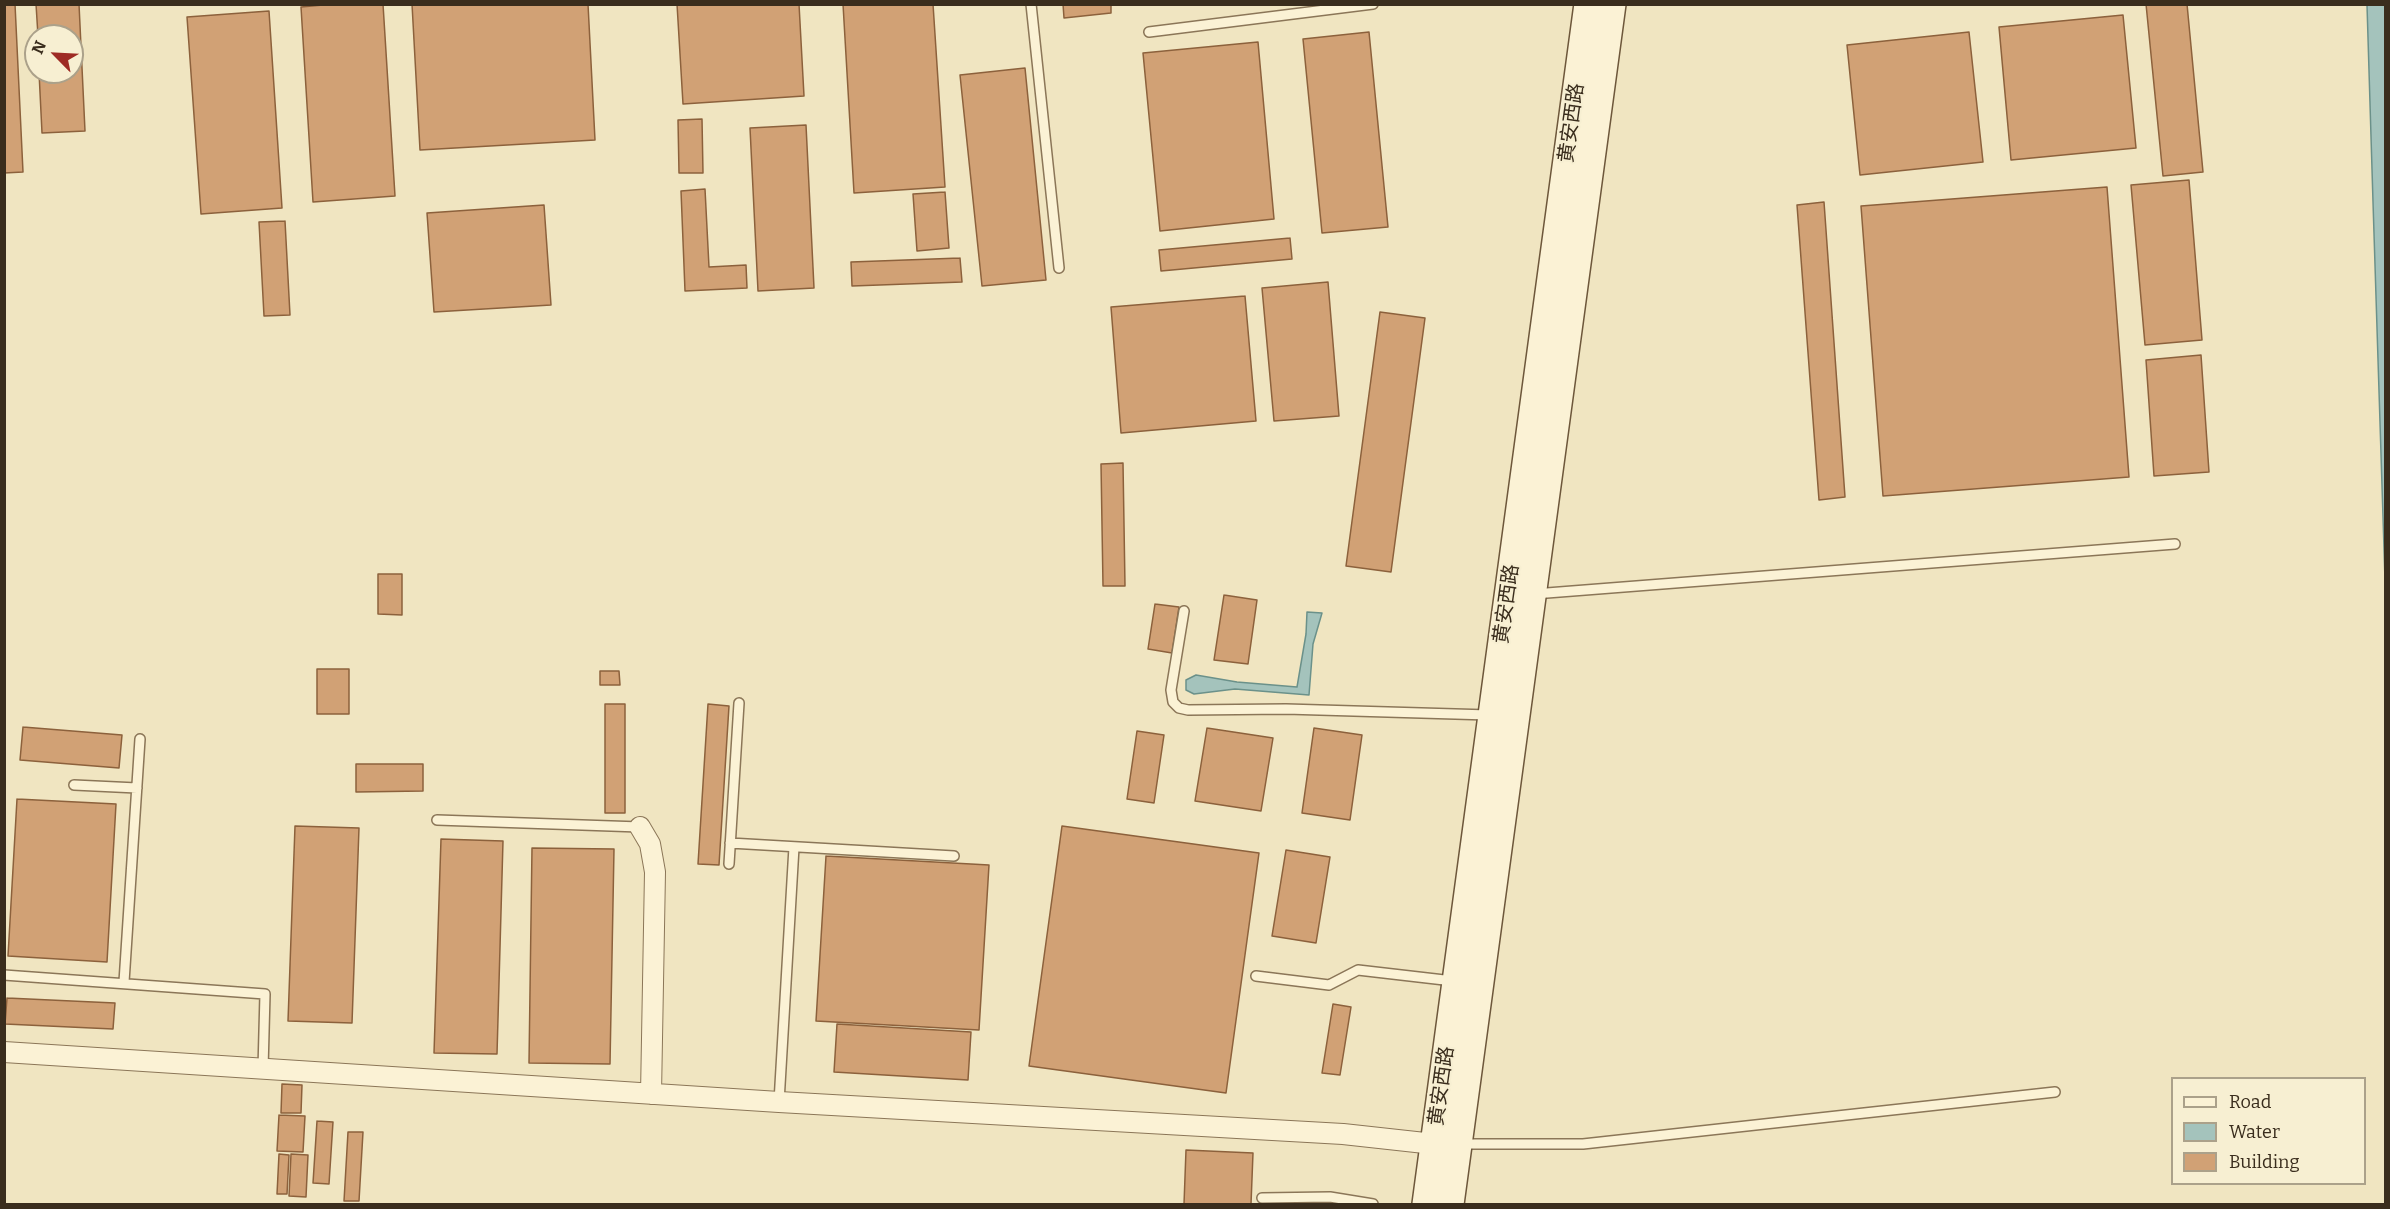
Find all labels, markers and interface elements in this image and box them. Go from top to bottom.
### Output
north arrow [24,24,84,84]
text: N [28,38,50,57]
street label: 黄安西路 [1555,82,1589,164]
street label: 黄安西路 [1490,563,1524,645]
street label: 黄安西路 [1425,1045,1459,1127]
legend [2171,1077,2366,1185]
text: Road [2229,1091,2271,1113]
text: Water [2229,1121,2280,1143]
text: Building [2229,1151,2300,1173]

